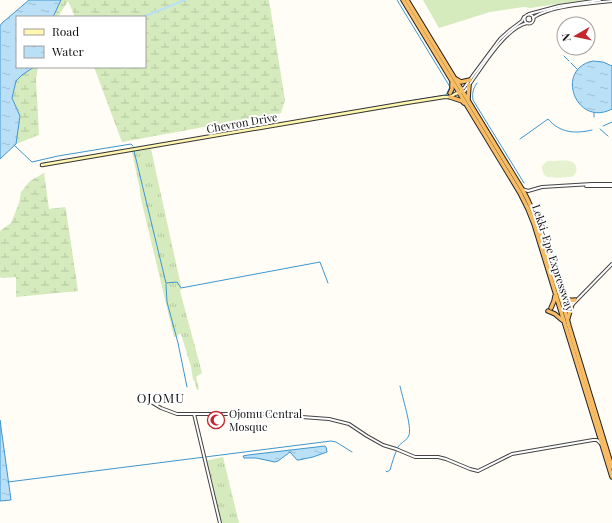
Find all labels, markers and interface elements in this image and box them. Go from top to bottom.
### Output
legend [16,16,146,68]
north arrow [556,16,596,56]
text: Road [52,23,79,39]
text: N [558,32,574,43]
text: Water [51,43,85,59]
street label: Chevron Drive [205,109,279,136]
street label: Lekki-Epe Expressway [529,202,578,314]
district label: OJOMU [137,389,185,406]
place label: Ojomu Central Mosque [229,406,302,434]
mosque icon: Ojomu Central Mosque [206,410,226,430]

